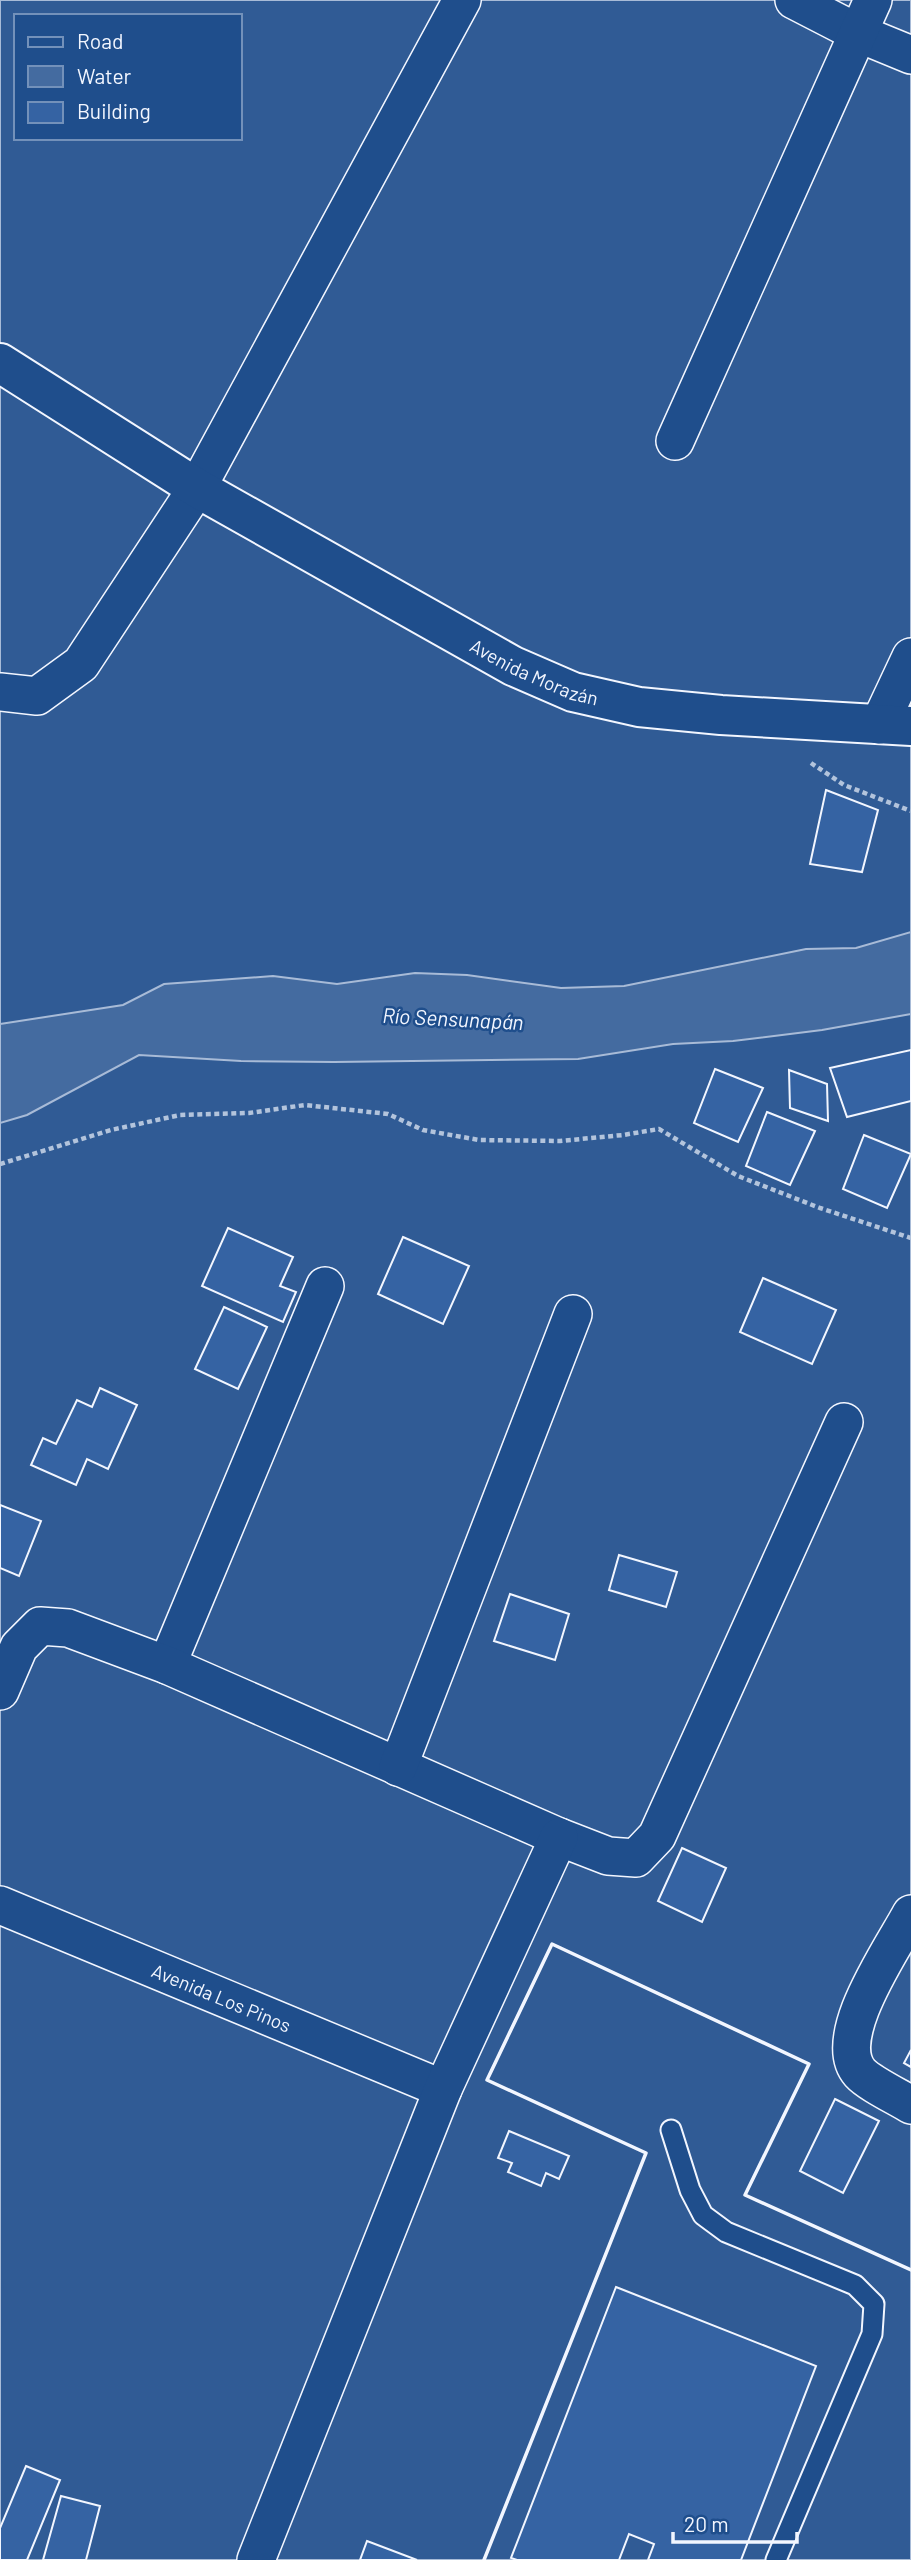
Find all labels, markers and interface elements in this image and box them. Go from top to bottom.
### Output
legend [14,14,242,140]
text: Road [77,28,123,53]
text: Water [77,63,132,88]
text: Building [77,98,151,123]
street label: Avenida Morazán [466,633,600,709]
water label: Río Sensunapán [382,1002,524,1034]
street label: Avenida Los Pinos [149,1958,295,2036]
scale bar [673,2500,797,2544]
text: 20 m [684,2511,729,2536]

